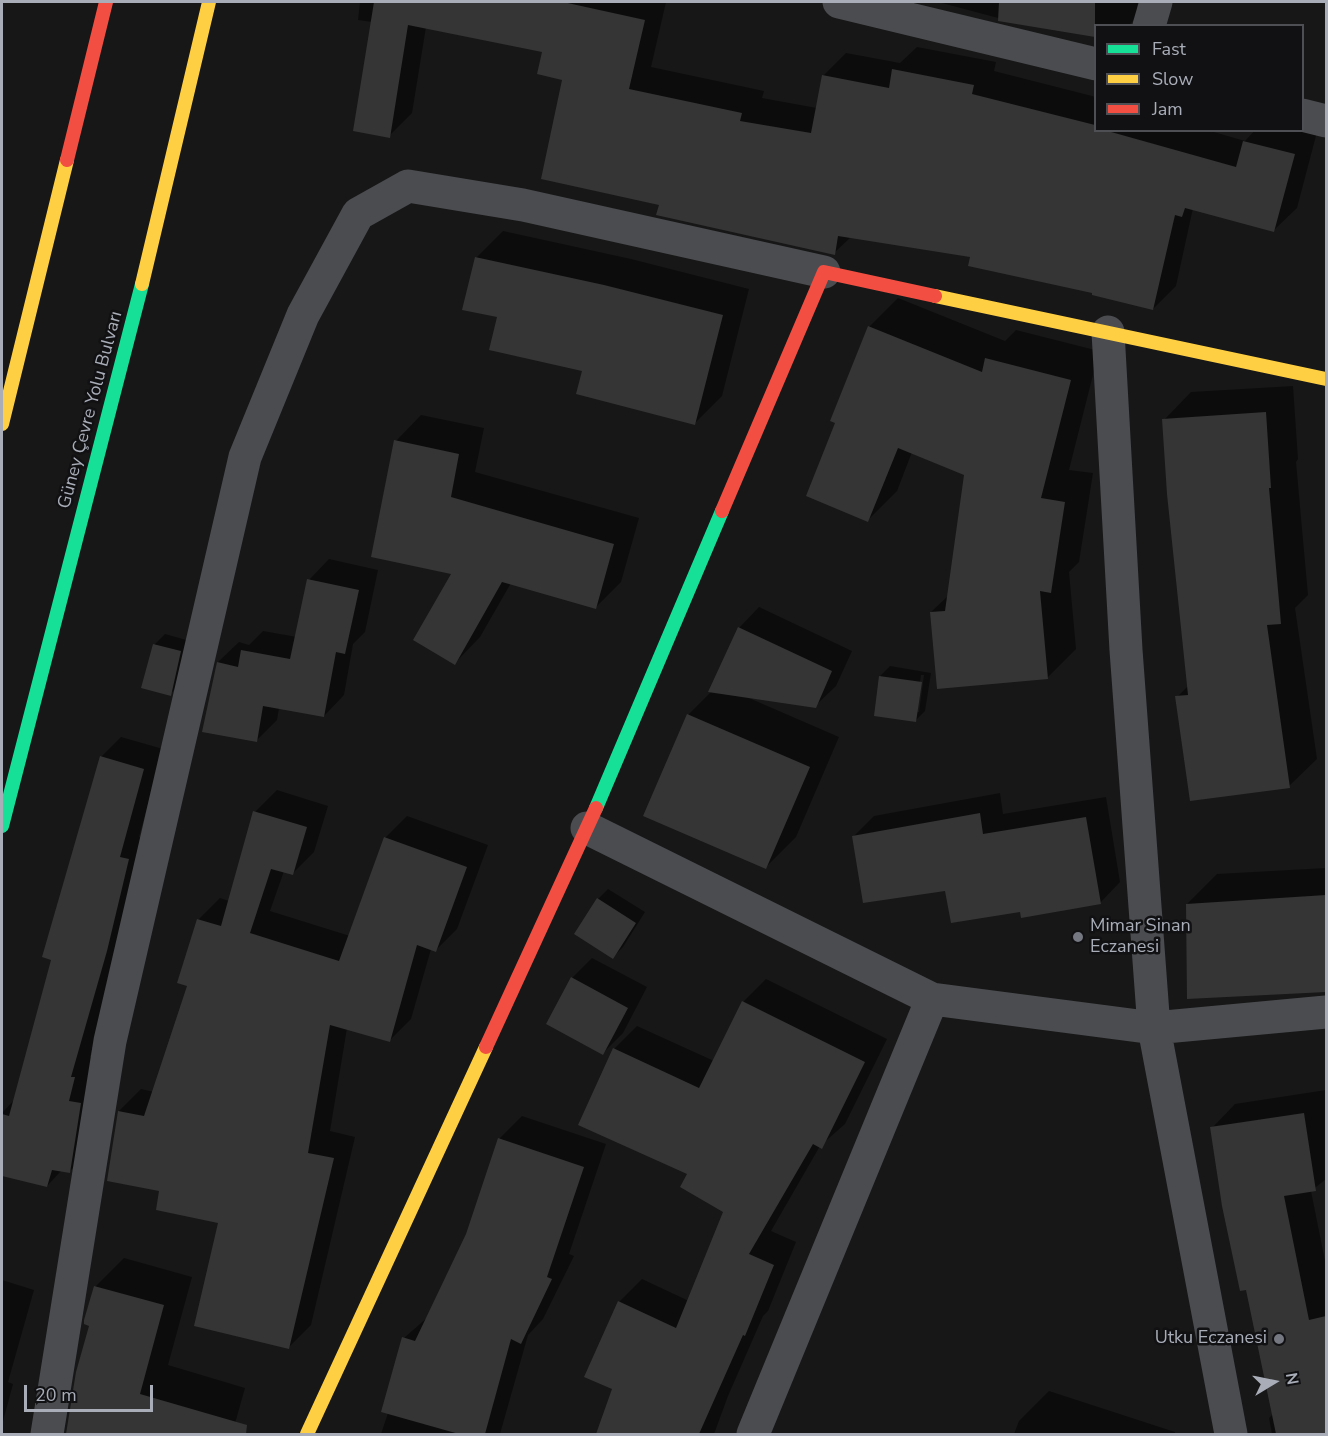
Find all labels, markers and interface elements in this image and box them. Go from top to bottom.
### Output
legend [1094,24,1304,132]
text: Fast [1152,37,1186,61]
text: Slow [1152,67,1193,91]
text: Jam [1152,97,1183,121]
street label: Güney Çevre Yolu Bulvarı [54,309,128,511]
place label: Mimar Sinan Eczanesi [1090,916,1191,958]
marker: Mimar Sinan Eczanesi [1071,930,1085,944]
place label: Utku Eczanesi [1155,1328,1267,1350]
marker: Utku Eczanesi [1272,1332,1286,1346]
north arrow [1244,1352,1304,1412]
text: N [1280,1371,1304,1387]
scale bar [27,1373,156,1411]
text: 20 m [35,1383,77,1407]

